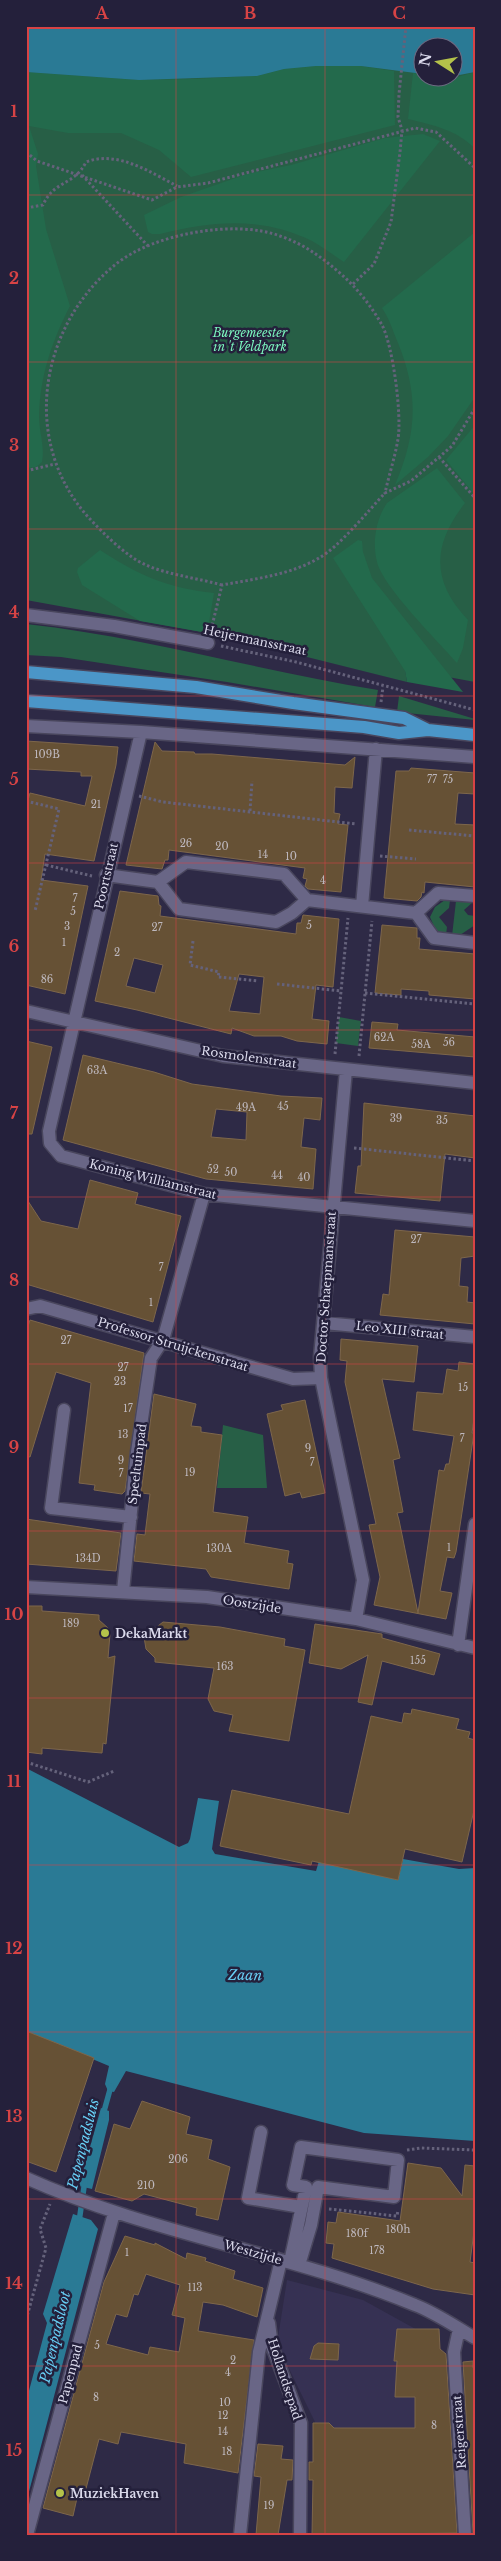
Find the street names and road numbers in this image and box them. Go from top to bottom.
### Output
street label: Heijermansstraat [202,622,308,658]
street label: Poortstraat [91,841,121,911]
street label: Rosmolenstraat [200,1043,298,1071]
street label: Koning Williamstraat [88,1156,219,1202]
street label: Doctor Schaepmanstraat [313,1210,339,1363]
street label: Professor Struijckenstraat [96,1314,251,1374]
street label: Leo XIII straat [355,1318,445,1342]
street label: Speeltuinpad [125,1423,149,1505]
street label: Oostzijde [222,1592,282,1616]
street label: Westzijde [221,2236,284,2267]
street label: Hollandsepad [265,2336,305,2422]
street label: Papenpad [55,2343,85,2405]
street label: Reigerstraat [449,2394,469,2469]

